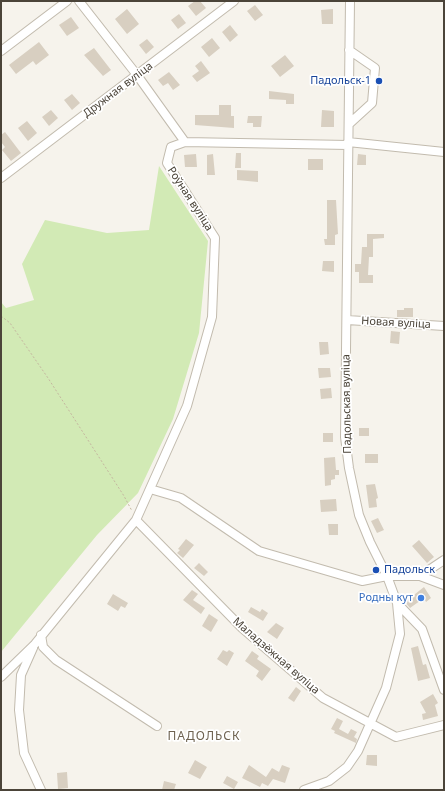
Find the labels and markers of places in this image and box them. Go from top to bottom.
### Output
place label: Падольск-1 [310,74,371,88]
marker: Падольск-1 [374,76,384,86]
place label: Падольск [384,563,435,577]
marker: Падольск [371,565,381,575]
place label: Родны кут [359,591,413,605]
marker: Родны кут [416,593,426,603]

